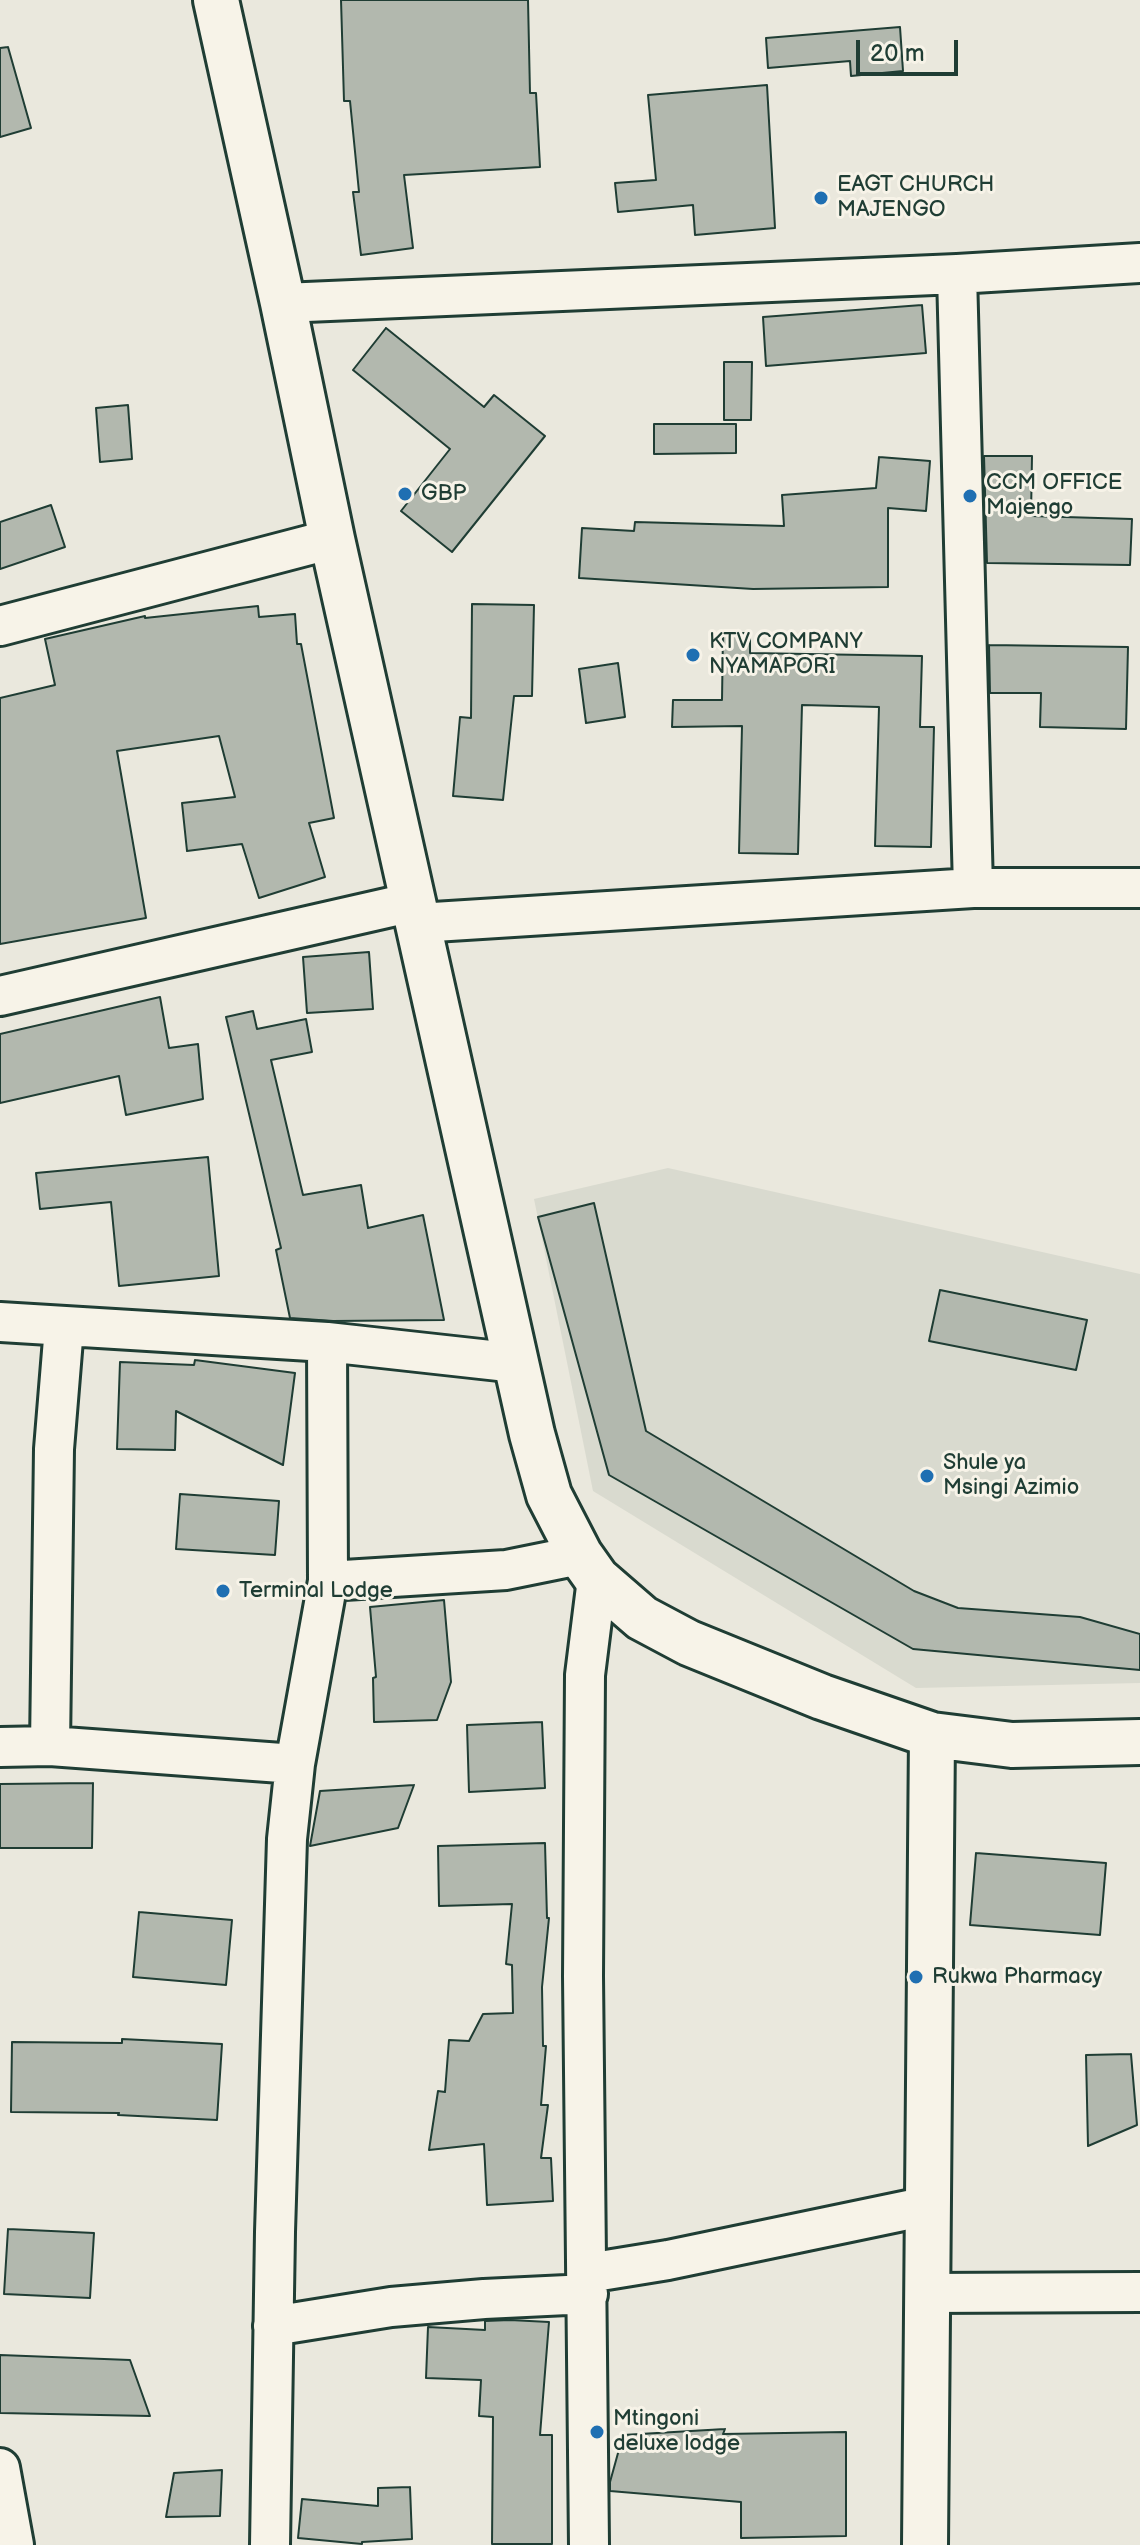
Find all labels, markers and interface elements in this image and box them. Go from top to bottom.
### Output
scale bar [860,24,962,74]
text: 20 m [870,39,925,68]
place label: EAGT CHURCH MAJENGO [837,172,994,224]
marker: EAGT CHURCH MAJENGO [812,189,830,207]
place label: CCM OFFICE Majengo [986,470,1122,522]
place label: GBP [421,481,466,507]
marker: GBP [396,485,414,503]
marker: CCM OFFICE Majengo [961,487,979,505]
place label: KTV COMPANY NYAMAPORI [709,629,863,680]
marker: KTV COMPANY NYAMAPORI [684,646,702,664]
place label: Shule ya Msingi Azimio [943,1450,1079,1502]
marker: Shule ya Msingi Azimio [918,1467,936,1485]
place label: Terminal Lodge [239,1578,393,1604]
marker: Terminal Lodge [214,1582,232,1600]
place label: Rukwa Pharmacy [932,1964,1102,1990]
marker: Rukwa Pharmacy [907,1968,925,1986]
place label: Mtingoni deluxe lodge [613,2406,740,2458]
marker: Mtingoni deluxe lodge [588,2423,606,2441]

